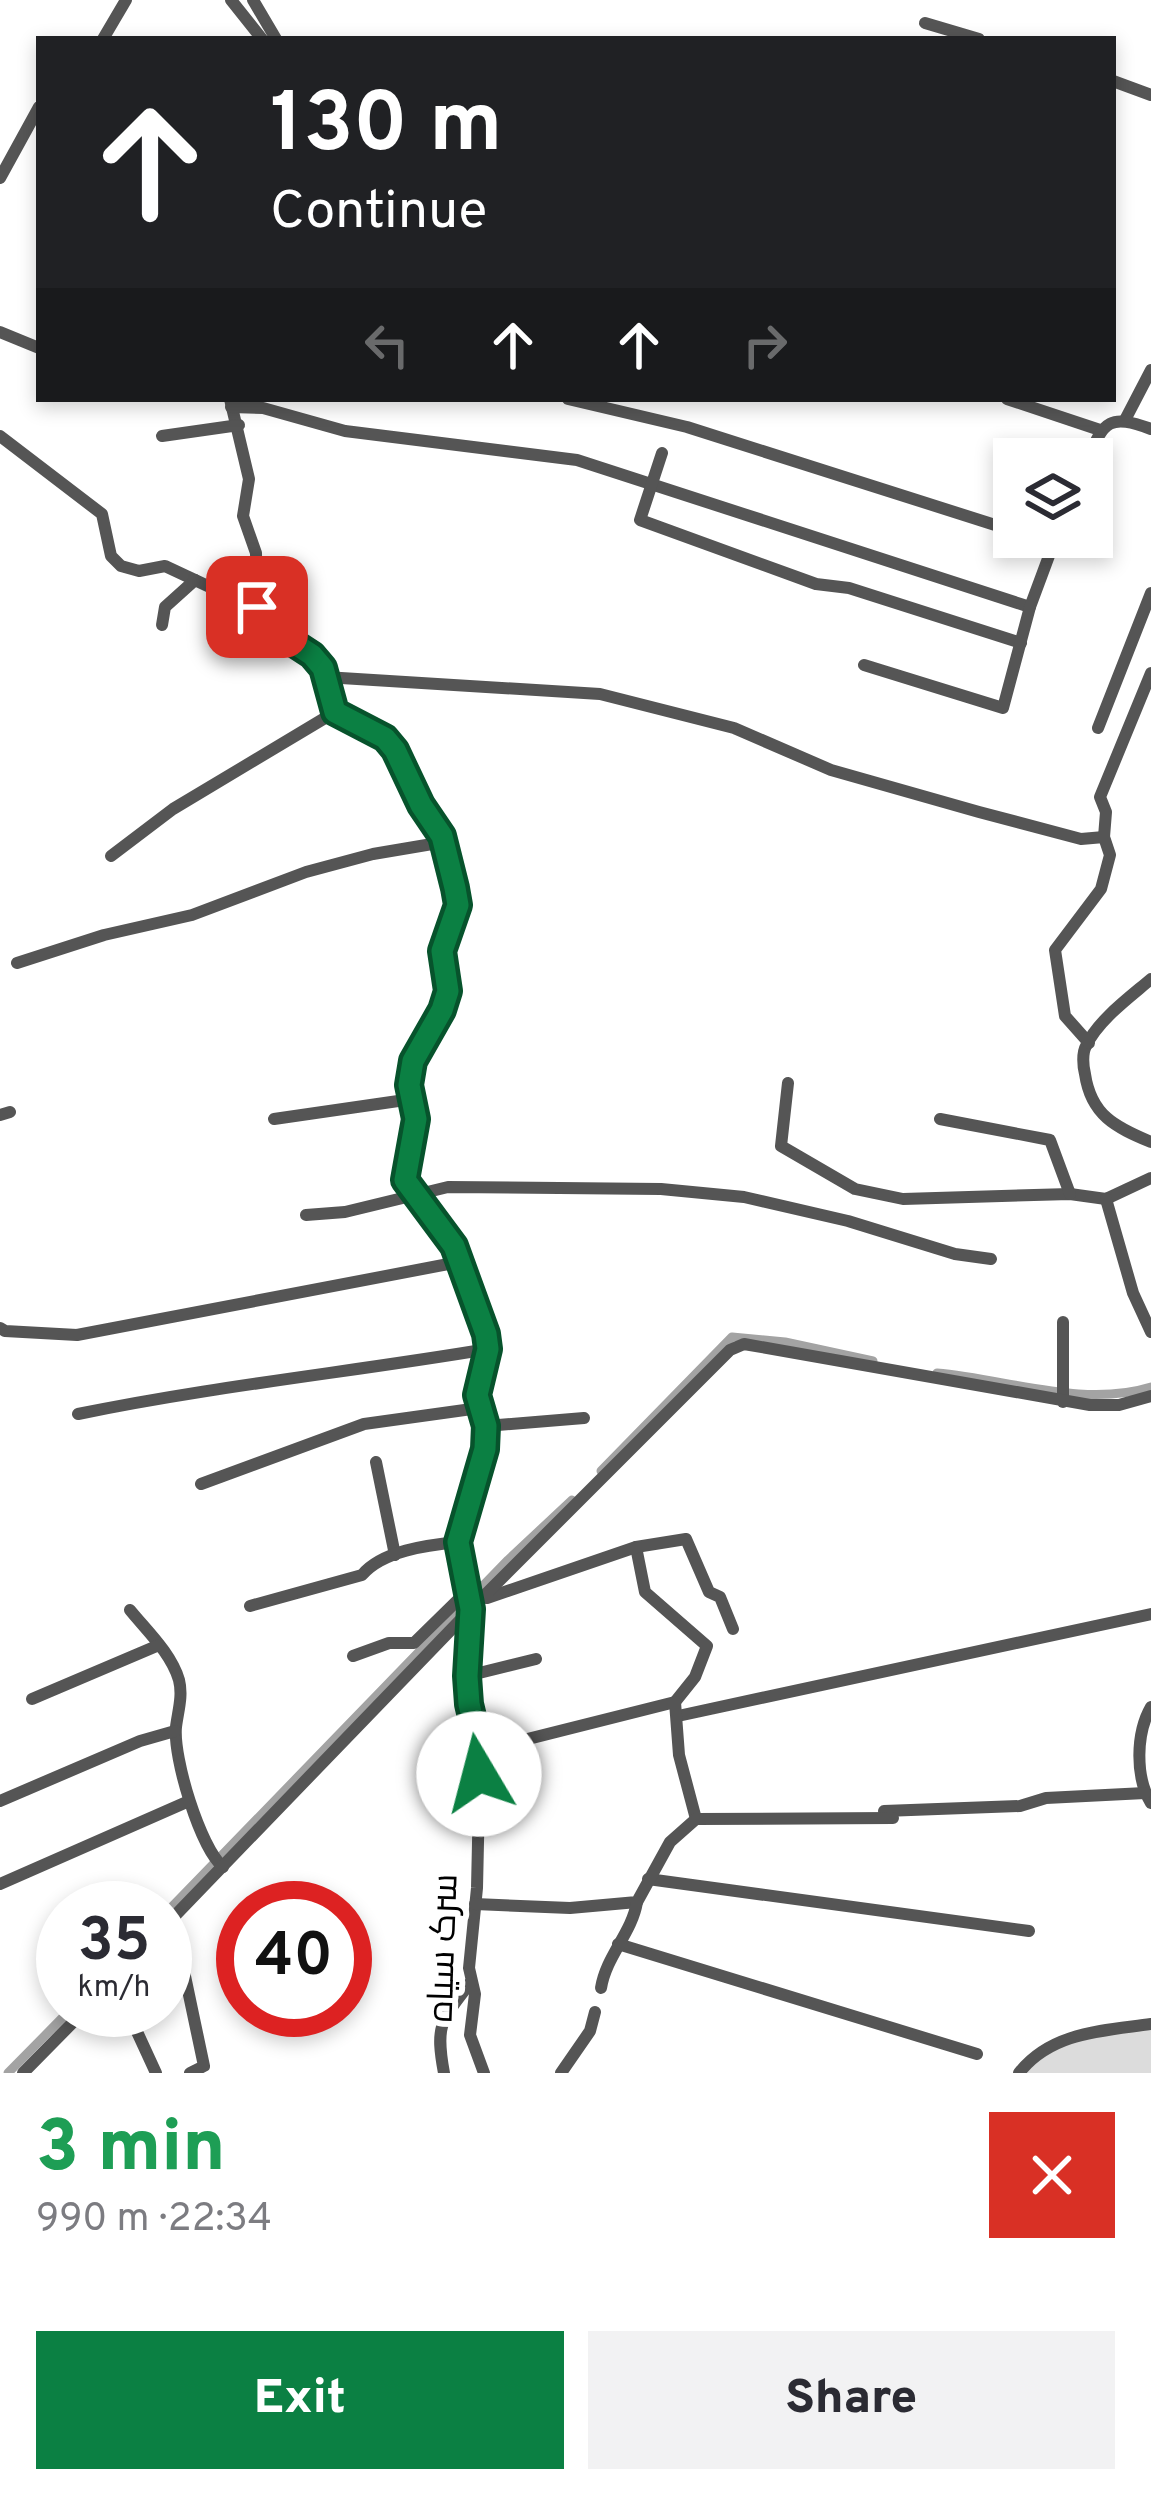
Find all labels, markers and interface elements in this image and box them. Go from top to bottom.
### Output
text: 130 m [270,75,502,181]
icon: ahead [72,84,228,240]
text: Continue [270,179,487,248]
icon: left [354,312,420,378]
icon: ahead [480,312,546,378]
icon: ahead [606,312,672,378]
icon: right [732,312,798,378]
map controls [993,438,1113,558]
button: layers [993,438,1113,558]
pin [206,556,308,658]
icon: arrive [224,574,290,640]
position arrow [416,1711,542,1837]
street label: سرک سیاه [419,1873,471,2023]
speed limit sign: 40 [216,1881,372,2037]
text: 35 [78,1906,150,1982]
text: km/h [78,1970,150,2007]
text: 3 min [36,2105,226,2197]
button: close [989,2112,1115,2238]
text: 990 m · 22:34 [36,2196,272,2245]
button: Exit [36,2331,564,2469]
button: Share [588,2331,1115,2469]

